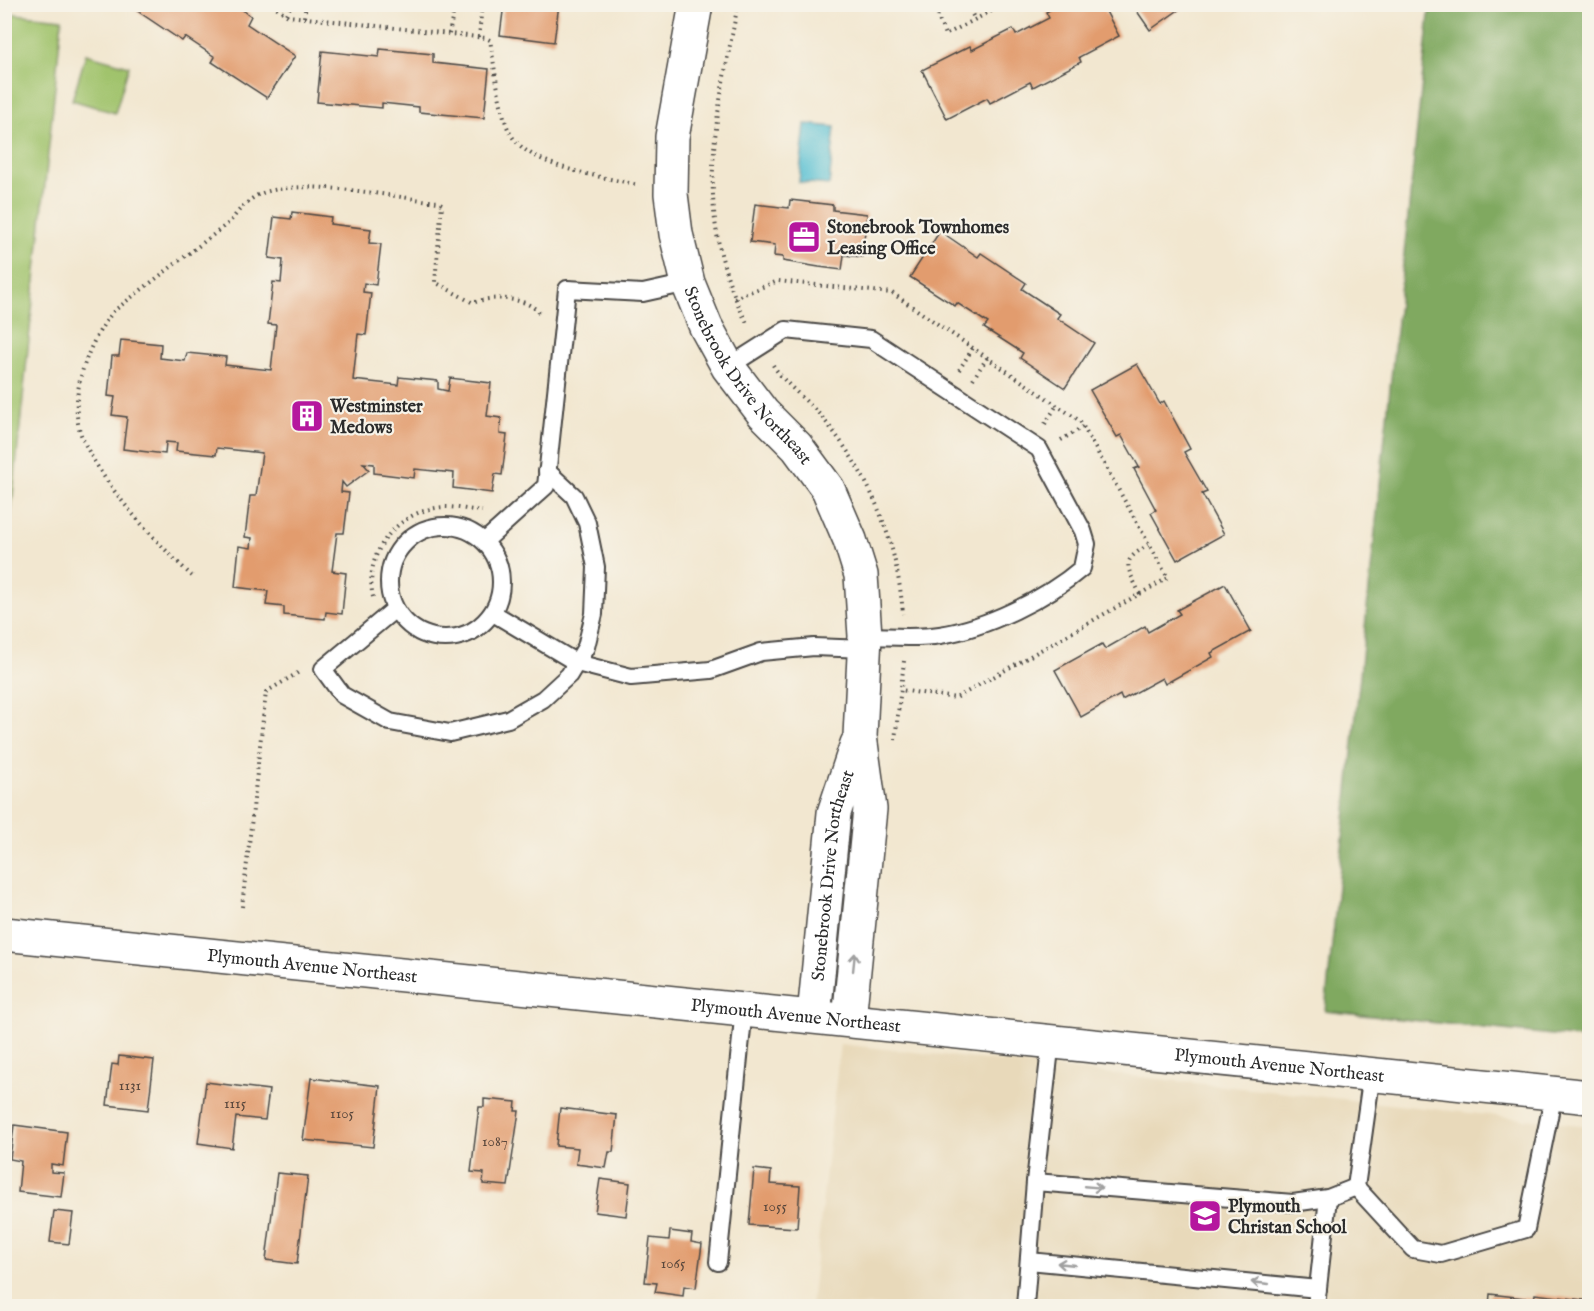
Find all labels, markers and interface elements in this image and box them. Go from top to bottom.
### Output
place label: Stonebrook Townhomes Leasing Office [827,217,1010,261]
office icon: Stonebrook Townhomes Leasing Office [786,219,822,255]
street label: Stonebrook Drive Northeast [678,283,816,470]
place label: Westminster Medows [329,396,423,440]
building icon: Westminster Medows [289,398,325,434]
street label: Stonebrook Drive Northeast [808,767,860,982]
street label: Plymouth Avenue Northeast [206,945,418,989]
one-way arrow [849,952,860,972]
street label: Plymouth Avenue Northeast [689,995,902,1039]
street label: Plymouth Avenue Northeast [1173,1044,1385,1089]
house number: 1131 [119,1076,141,1095]
house number: 1115 [224,1094,247,1113]
house number: 1105 [330,1104,355,1123]
house number: 1087 [482,1132,508,1151]
one-way arrow [1083,1182,1103,1193]
place label: Plymouth Christan School [1228,1196,1347,1240]
house number: 1055 [763,1197,787,1216]
school or university icon: Plymouth Christan School [1187,1198,1223,1234]
house number: 1065 [661,1254,686,1273]
one-way arrow [1056,1258,1076,1269]
one-way arrow [1250,1277,1270,1288]

